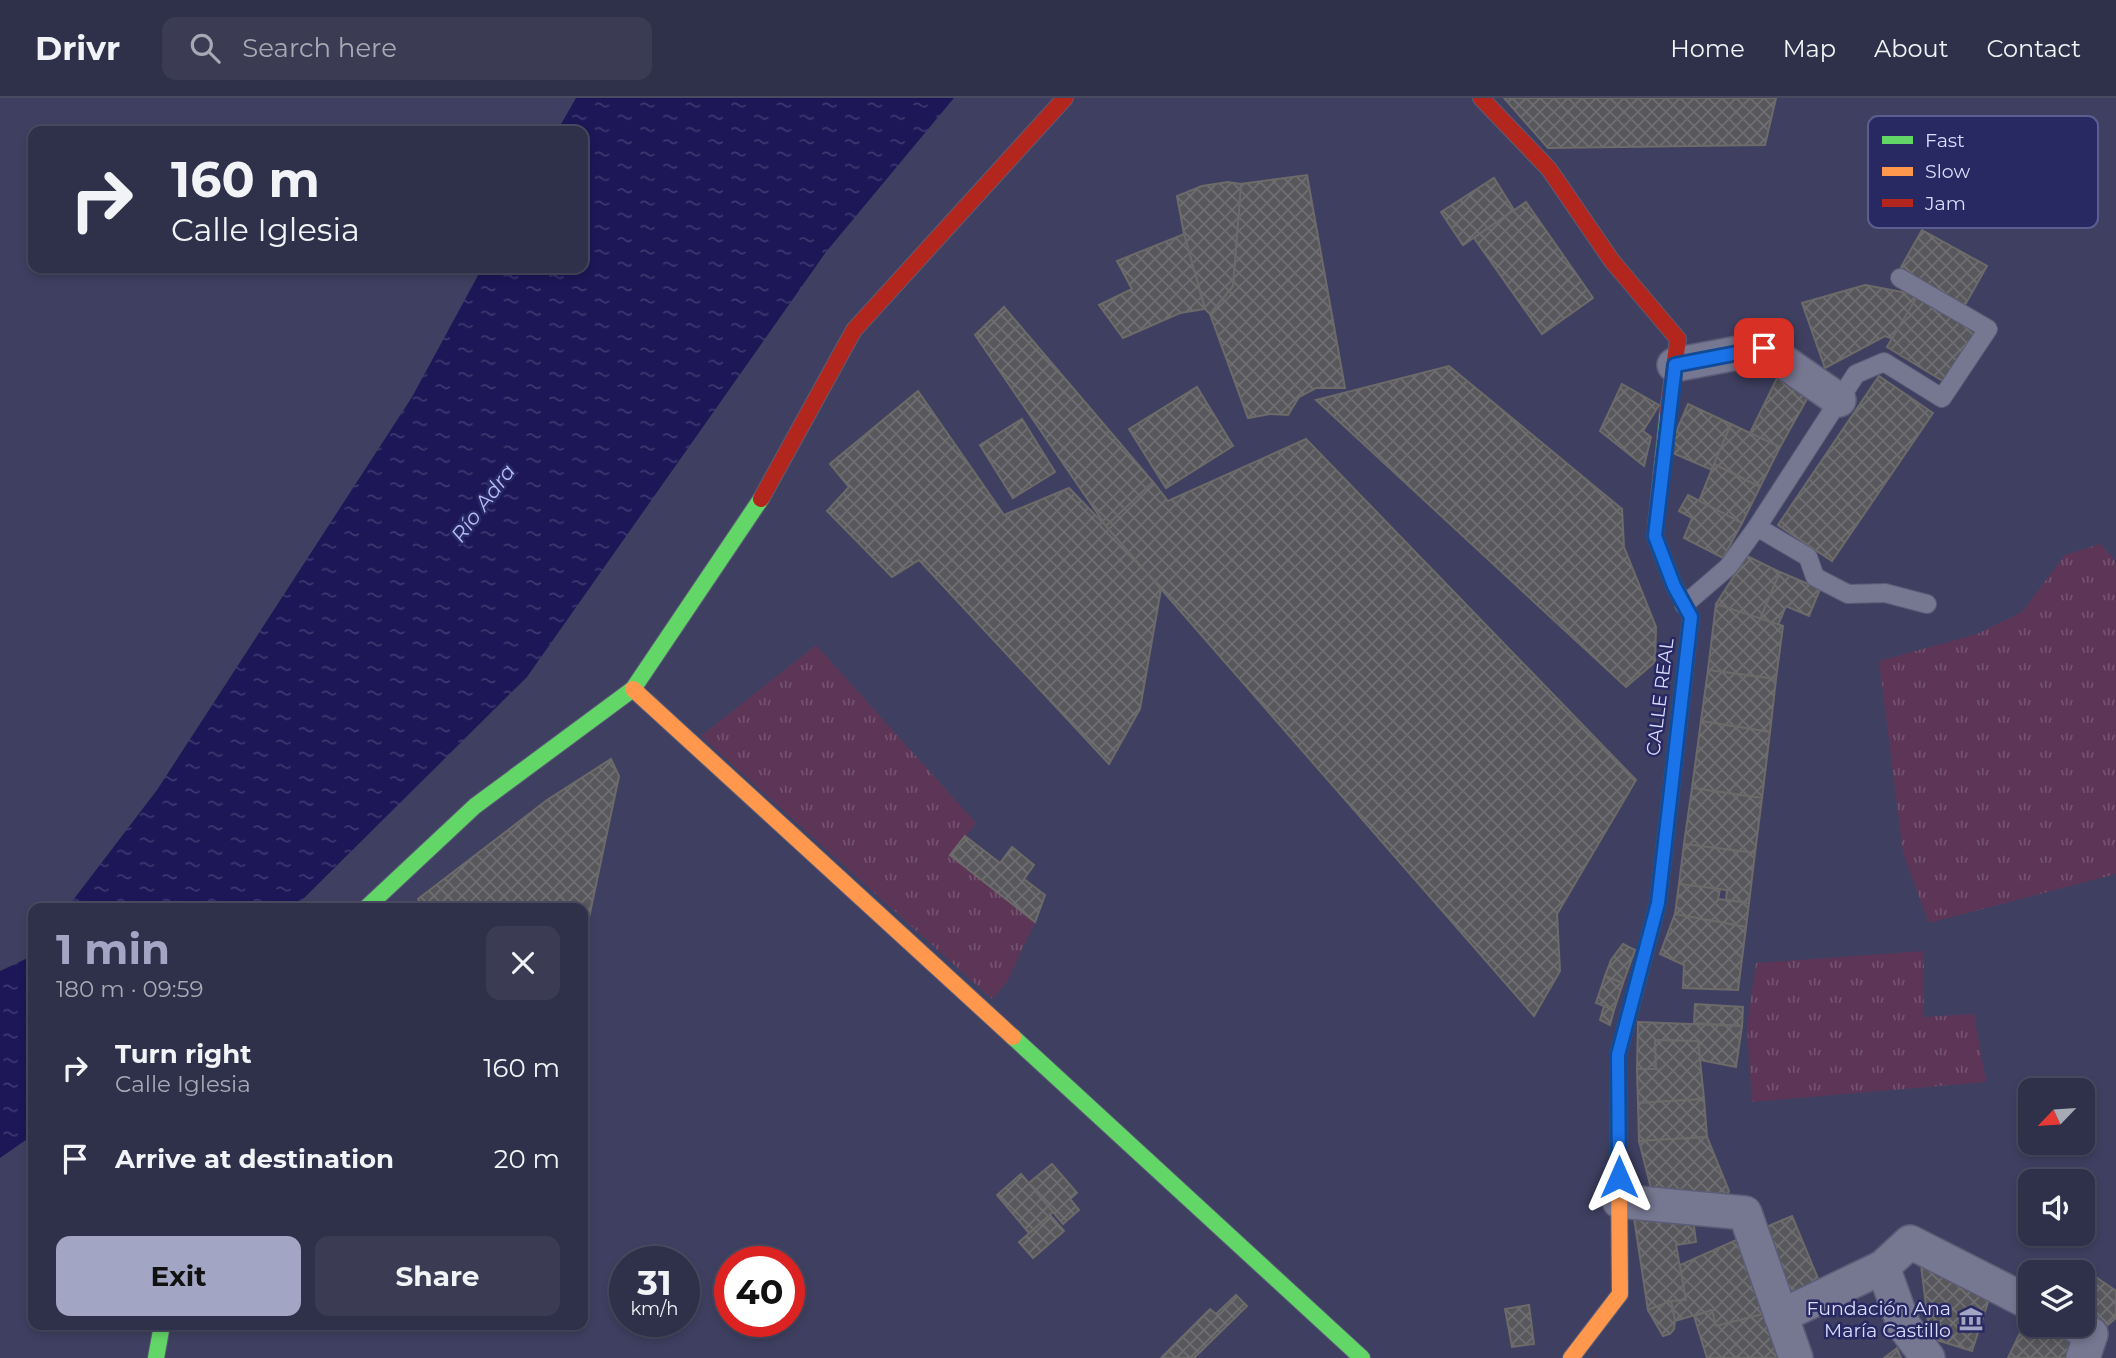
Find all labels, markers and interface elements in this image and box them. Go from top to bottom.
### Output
search box [162,17,652,80]
text: Drivr [35,28,120,68]
icon: search [186,29,224,67]
text: Search here [242,32,397,64]
text: Home [1670,34,1745,63]
text: Map [1783,34,1836,63]
text: About [1874,34,1948,63]
text: Contact [1986,34,2081,63]
legend [1868,116,2098,228]
text: Fast [1925,129,1965,152]
text: 160 m [171,150,320,209]
icon: right [56,154,147,245]
text: Slow [1925,160,1970,183]
text: Jam [1924,192,1966,215]
text: Calle Iglesia [171,210,360,249]
pin [1734,318,1794,378]
icon: arrive [1745,329,1783,367]
water label: Río Adra [446,459,520,547]
street label: CALLE REAL [1641,636,1679,757]
text: 1 min [56,923,170,975]
button: close [486,926,560,1000]
text: 180 m · 09:59 [56,975,204,1003]
text: Turn right [115,1038,251,1070]
icon: right [56,1049,94,1087]
text: 160 m [483,1052,560,1084]
text: Calle Iglesia [115,1070,251,1098]
north arrow [2018,1078,2095,1155]
map controls [2018,1078,2095,1337]
icon: arrive [56,1140,94,1178]
position arrow [1582,1140,1656,1214]
text: Arrive at destination [115,1143,394,1175]
text: 20 m [494,1143,560,1175]
button: sound [2018,1169,2095,1246]
button: Exit [56,1236,301,1316]
button: Share [315,1236,560,1316]
speed limit sign: 40 [714,1246,805,1337]
button: layers [2018,1260,2095,1337]
text: 31 [637,1261,672,1304]
place label: Fundación Ana María Castillo [1807,1297,1951,1342]
text: km/h [630,1298,679,1320]
museum icon: Fundación Ana María Castillo [1957,1305,1985,1333]

